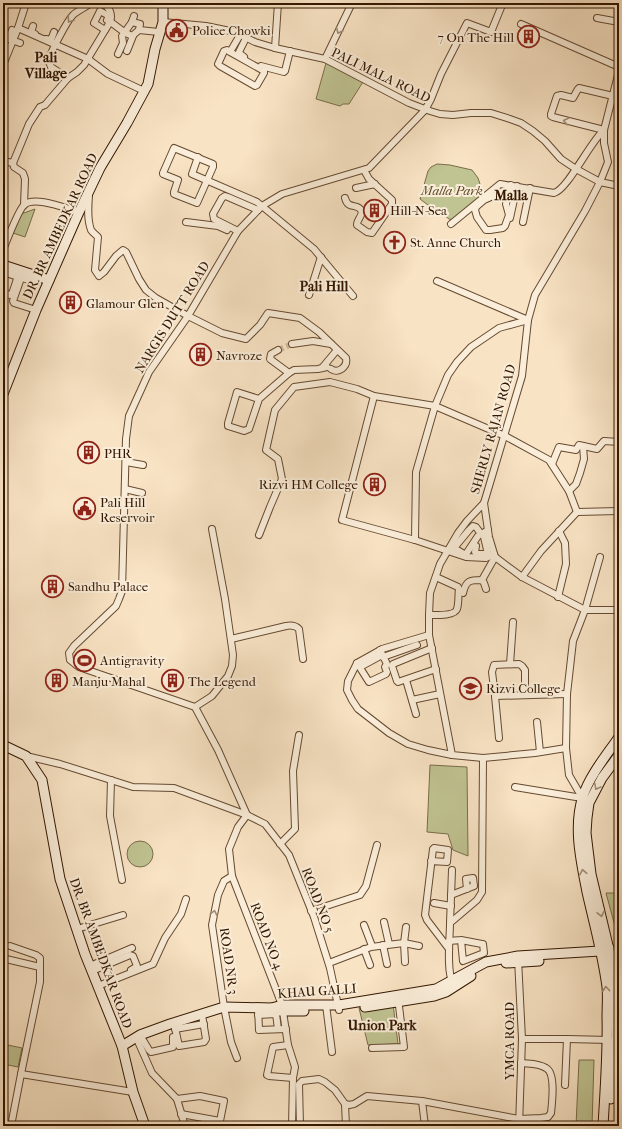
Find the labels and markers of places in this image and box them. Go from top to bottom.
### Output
public building icon: Police Chowki [164,17,190,43]
place label: Police Chowki [192,23,271,38]
building icon: 7 On The Hill [516,24,542,50]
place label: 7 On The Hill [438,30,514,45]
building icon: Hill-N-Sea [362,197,388,223]
place label: Hill-N-Sea [390,203,448,218]
church icon: St. Anne Church [382,229,408,255]
place label: St. Anne Church [410,235,502,250]
building icon: Glamour Glen [57,290,83,316]
place label: Glamour Glen [86,296,165,311]
building icon: Navroze [187,342,213,368]
place label: Navroze [216,348,263,363]
building icon: PHR [75,440,101,466]
place label: PHR [104,446,132,461]
building icon: Rizvi HM College [361,471,387,497]
place label: Rizvi HM College [259,477,359,492]
place label: Pali Hill Reservoir [100,495,155,525]
public building icon: Pali Hill Reservoir [72,496,98,522]
building icon: Sandhu Palace [39,573,65,599]
place label: Sandhu Palace [68,579,149,594]
sports icon: Antigravity [72,647,98,673]
place label: Antigravity [99,653,166,668]
building icon: Manju Mahal [43,668,69,694]
building icon: The Legend [160,668,186,694]
place label: Manju Mahal [72,674,146,689]
place label: The Legend [188,674,257,689]
school or university icon: Rizvi College [457,675,483,701]
place label: Rizvi College [486,681,561,696]

